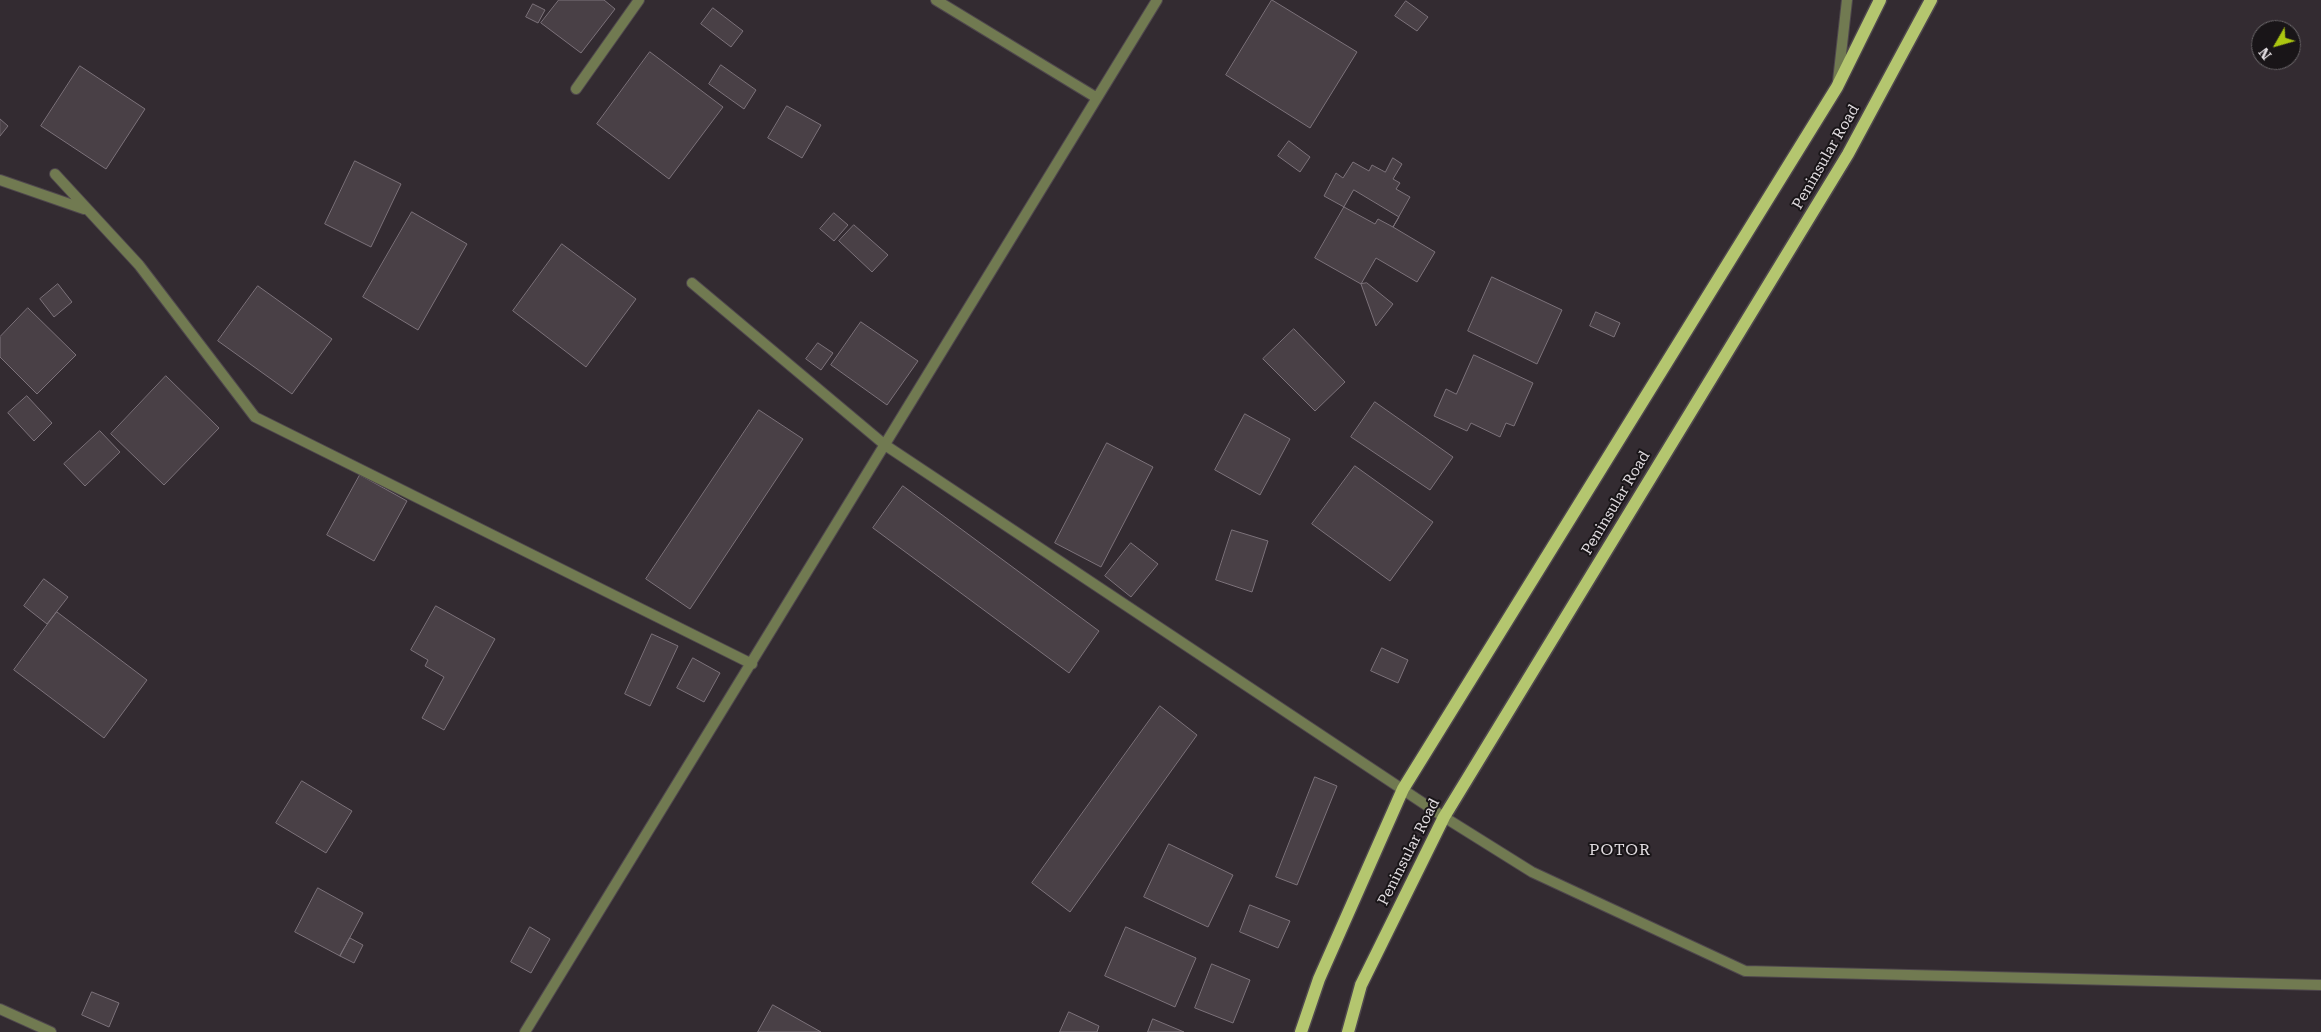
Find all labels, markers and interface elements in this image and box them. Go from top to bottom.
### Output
north arrow [2251,20,2301,70]
text: N [2255,44,2275,63]
street label: Peninsular Road [1789,102,1863,212]
street label: Peninsular Road [1578,448,1654,558]
street label: Peninsular Road [1374,795,1444,909]
district label: POTOR [1588,840,1652,860]

